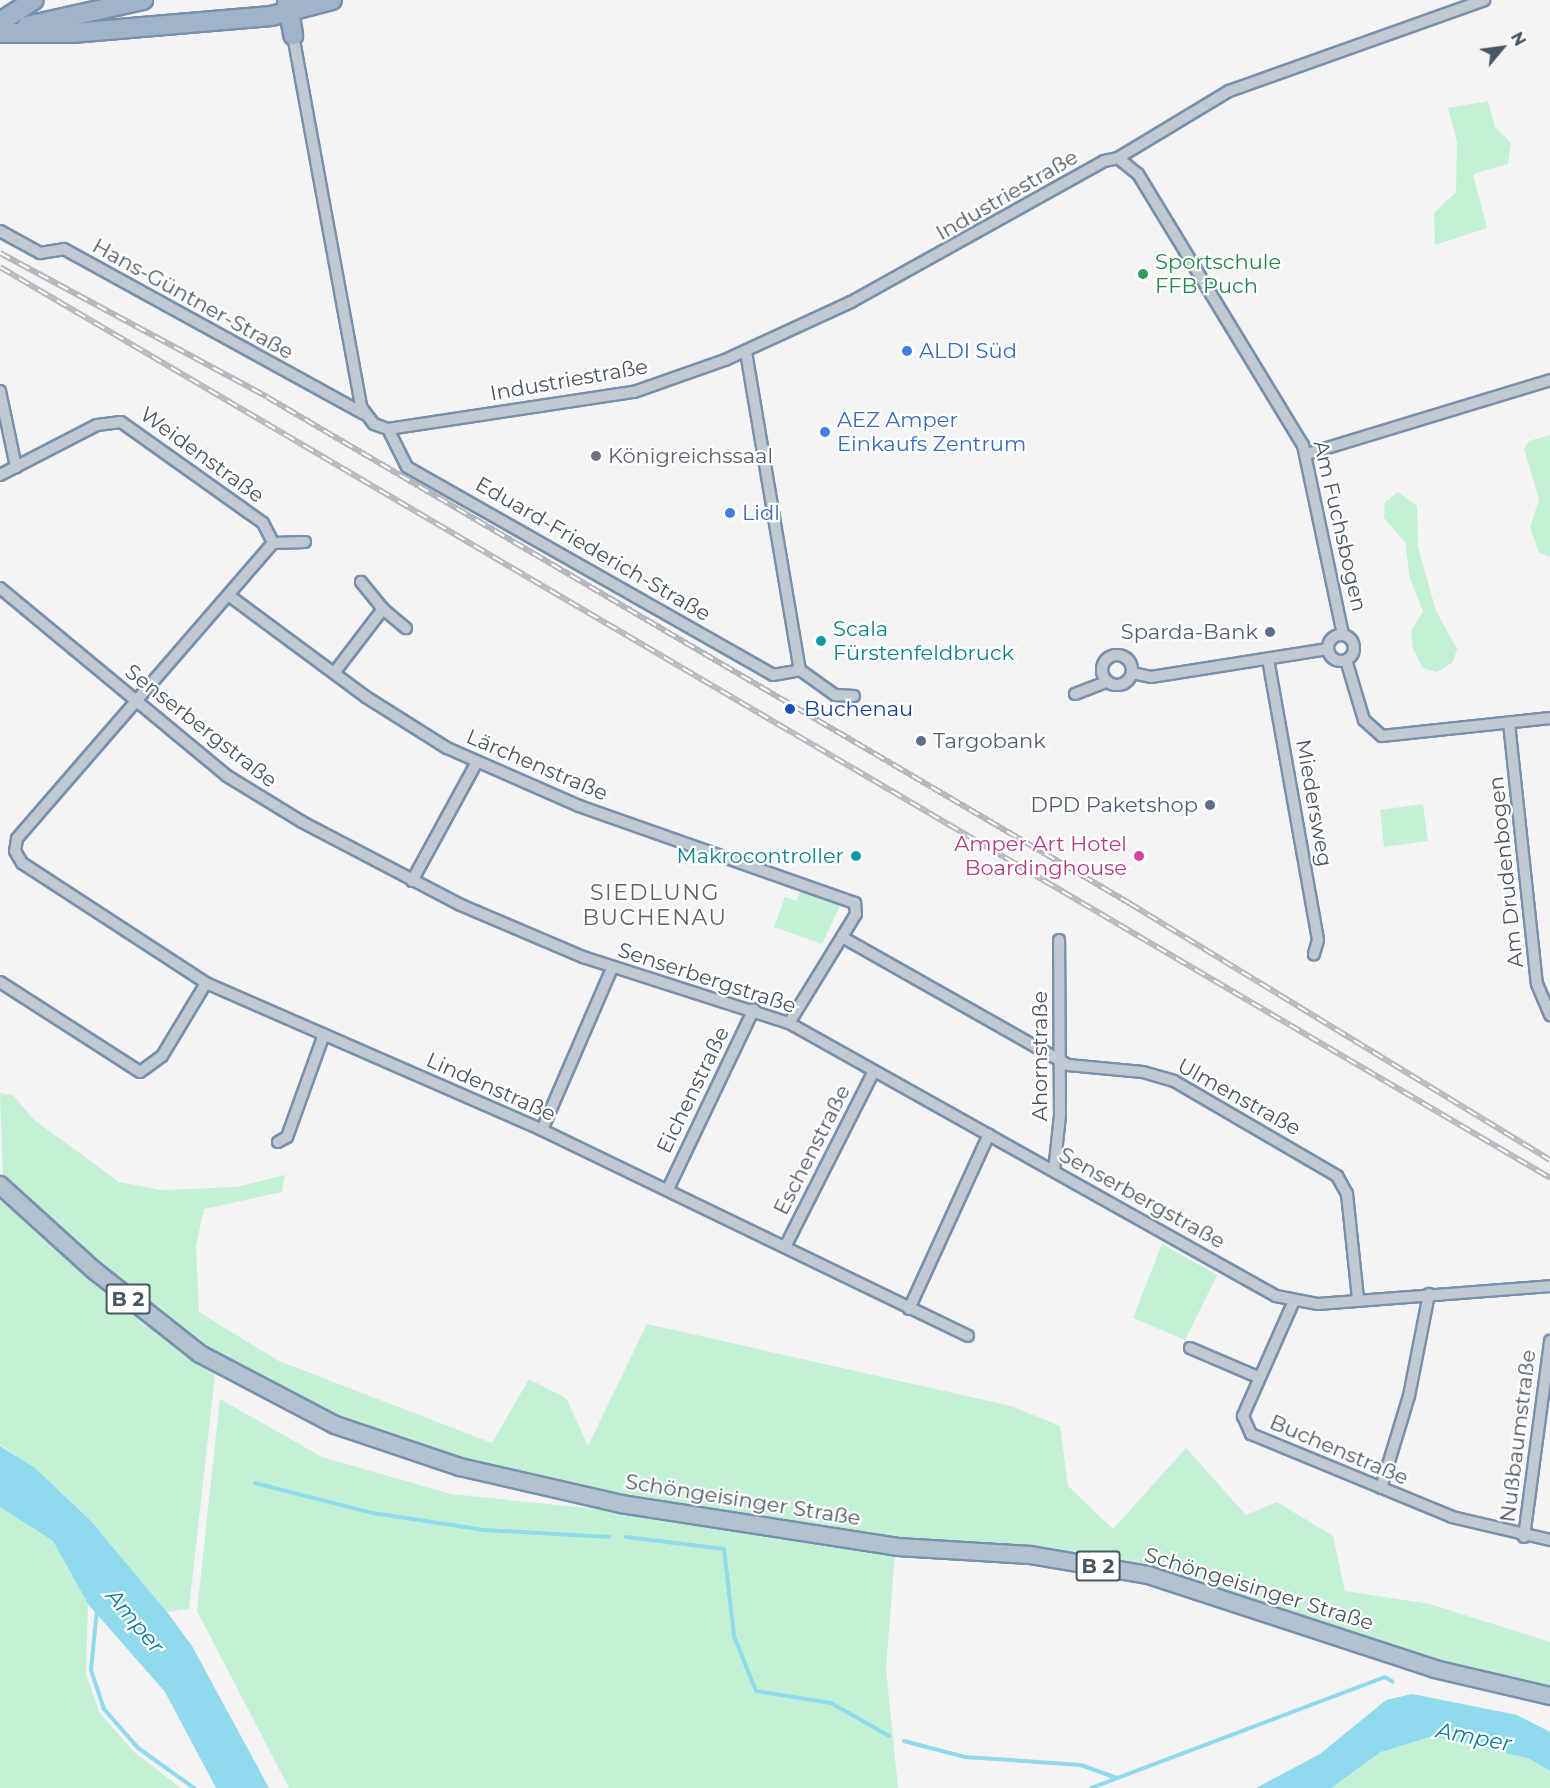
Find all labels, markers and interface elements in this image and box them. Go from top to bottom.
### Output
north arrow [1472,18,1532,78]
text: N [1507,29,1530,49]
street label: Industriestraße [932,144,1082,246]
street label: Hans-Güntner-Straße [88,233,298,365]
place label: Sportschule FFB Puch [1155,249,1281,299]
marker: Sportschule FFB Puch [1136,267,1150,281]
place label: ALDI Süd [919,338,1017,364]
marker: ALDI Süd [900,344,914,358]
street label: Industriestraße [488,354,650,406]
street label: Weidenstraße [135,402,269,508]
place label: AEZ Amper Einkaufs Zentrum [837,407,1026,457]
marker: AEZ Amper Einkaufs Zentrum [818,425,832,439]
street label: Am Fuchsbogen [1308,438,1372,614]
place label: Königreichssaal [608,443,773,469]
marker: Königreichssaal [589,449,603,463]
street label: Eduard-Friederich-Straße [471,471,715,627]
place label: Lidl [742,500,780,526]
marker: Lidl [723,506,737,520]
place label: Scala Fürstenfeldbruck [833,616,1014,666]
place label: Sparda-Bank [1121,619,1258,645]
marker: Sparda-Bank [1263,625,1277,639]
marker: Scala Fürstenfeldbruck [814,634,828,648]
street label: Senserbergstraße [120,659,282,793]
place label: Buchenau [804,696,913,722]
marker: Buchenau [781,700,799,718]
street label: Lärchenstraße [463,724,611,806]
place label: Targobank [933,728,1046,754]
marker: Targobank [914,734,928,748]
street label: Miedersweg [1290,737,1338,869]
street label: Am Drudenbogen [1483,775,1529,969]
place label: DPD Paketshop [1031,792,1198,818]
marker: DPD Paketshop [1203,798,1217,812]
place label: Amper Art Hotel Boardinghouse [954,831,1127,881]
place label: Makrocontroller [677,843,844,869]
marker: Makrocontroller [849,849,863,863]
marker: Amper Art Hotel Boardinghouse [1132,849,1146,863]
district label: SIEDLUNG BUCHENAU [583,879,727,930]
street label: Senserbergstraße [615,937,799,1019]
street label: Ahornstraße [1027,991,1053,1121]
street label: Eichenstraße [651,1023,735,1157]
street label: Lindenstraße [422,1047,560,1127]
street label: Ulmenstraße [1173,1053,1305,1141]
street label: Eschenstraße [768,1081,856,1219]
street label: Senserbergstraße [1055,1142,1229,1254]
road number: B 2 [106,1282,150,1316]
street label: Nußbaumstraße [1495,1348,1541,1524]
street label: Buchenstraße [1266,1409,1412,1491]
street label: Schöngeisinger Straße [623,1469,863,1531]
street label: Schöngeisinger Straße [1141,1542,1377,1636]
road number: B 2 [1076,1549,1120,1583]
water label: Amper [100,1583,170,1659]
water label: Amper [1434,1717,1514,1757]

